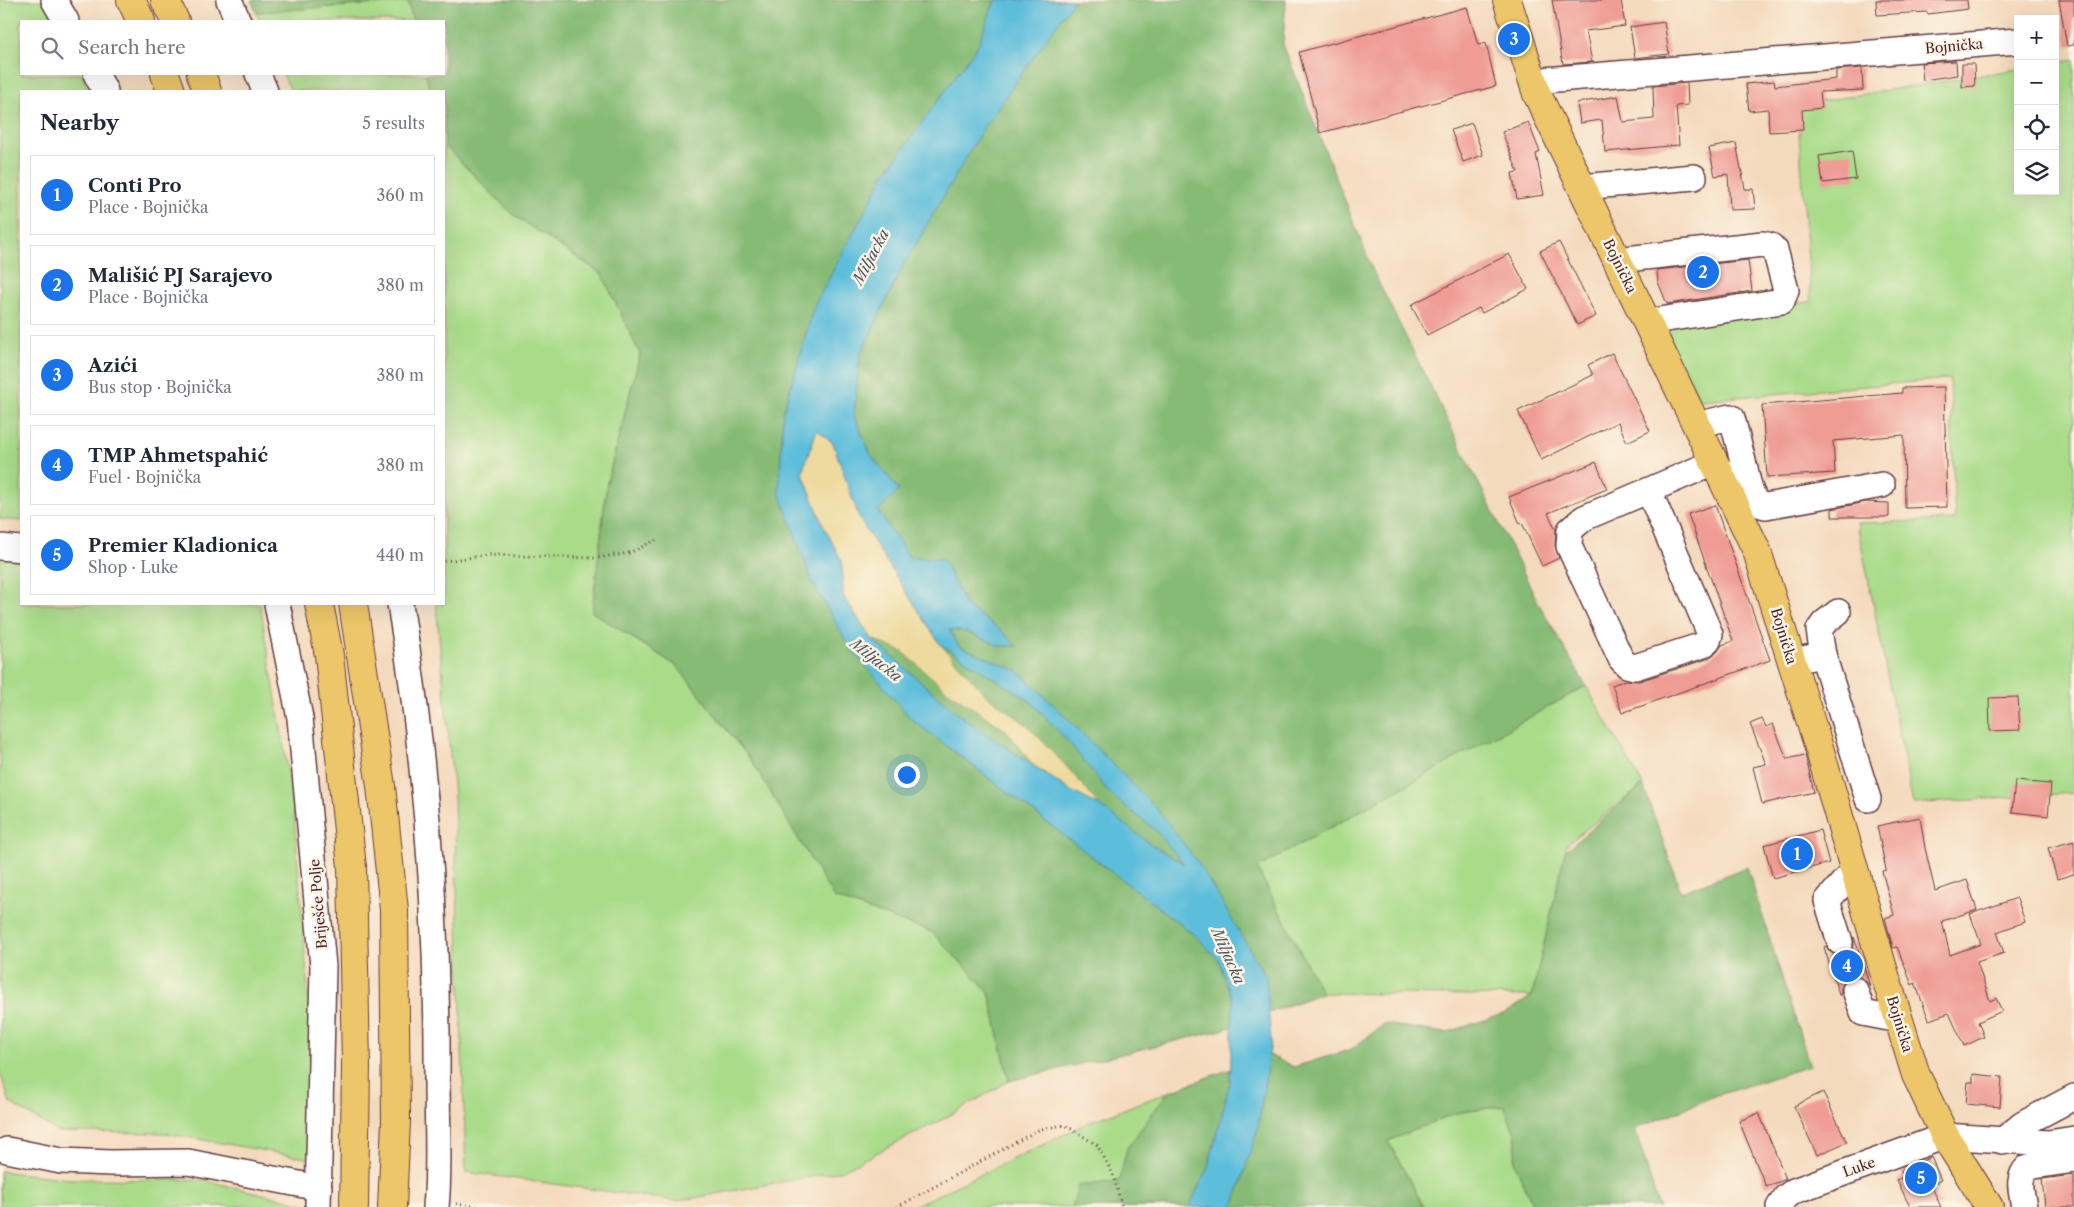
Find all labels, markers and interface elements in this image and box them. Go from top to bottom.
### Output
map controls [2014,15,2059,195]
button: + [2014,15,2059,60]
search box [20,20,445,75]
pin: 3 [1498,20,1530,58]
icon: search [38,34,66,62]
street label: Bojnička [1924,34,1984,57]
text: Search here [78,36,186,59]
button: − [2014,60,2059,105]
button: locate [2014,105,2059,150]
text: Nearby [40,110,119,135]
text: 5 results [362,113,425,133]
button: layers [2014,150,2059,195]
text: Conti Pro [88,174,182,197]
text: 1 [53,185,61,205]
text: 360 m [377,185,424,205]
text: Place · Bojnička [88,197,208,217]
water label: Miljacka [847,226,893,289]
street label: Bojnička [1599,236,1641,297]
pin: 2 [1687,253,1719,291]
text: Mališić PJ Sarajevo [88,264,273,287]
text: 2 [52,275,62,295]
text: 380 m [376,275,424,295]
text: Place · Bojnička [88,287,208,307]
text: Azići [88,354,137,377]
text: 3 [52,365,62,385]
text: 380 m [376,365,424,385]
text: Bus stop · Bojnička [88,377,232,397]
text: TMP Ahmetspahić [88,444,268,467]
text: 4 [52,455,62,475]
text: 380 m [376,455,424,475]
text: Fuel · Bojnička [88,467,201,487]
text: Premier Kladionica [88,534,278,557]
text: 5 [53,545,61,565]
text: 440 m [376,545,424,565]
text: Shop · Luke [88,557,178,577]
street label: Bojnička [1767,606,1801,667]
water label: Miljacka [845,632,906,686]
your location [894,762,920,788]
pin: 1 [1781,835,1813,873]
street label: Briješće Polje [305,858,331,950]
water label: Miljacka [1207,923,1249,987]
pin: 4 [1831,947,1863,985]
street label: Bojnička [1883,994,1917,1055]
street label: Luke [1840,1153,1878,1181]
pin: 5 [1905,1159,1937,1197]

